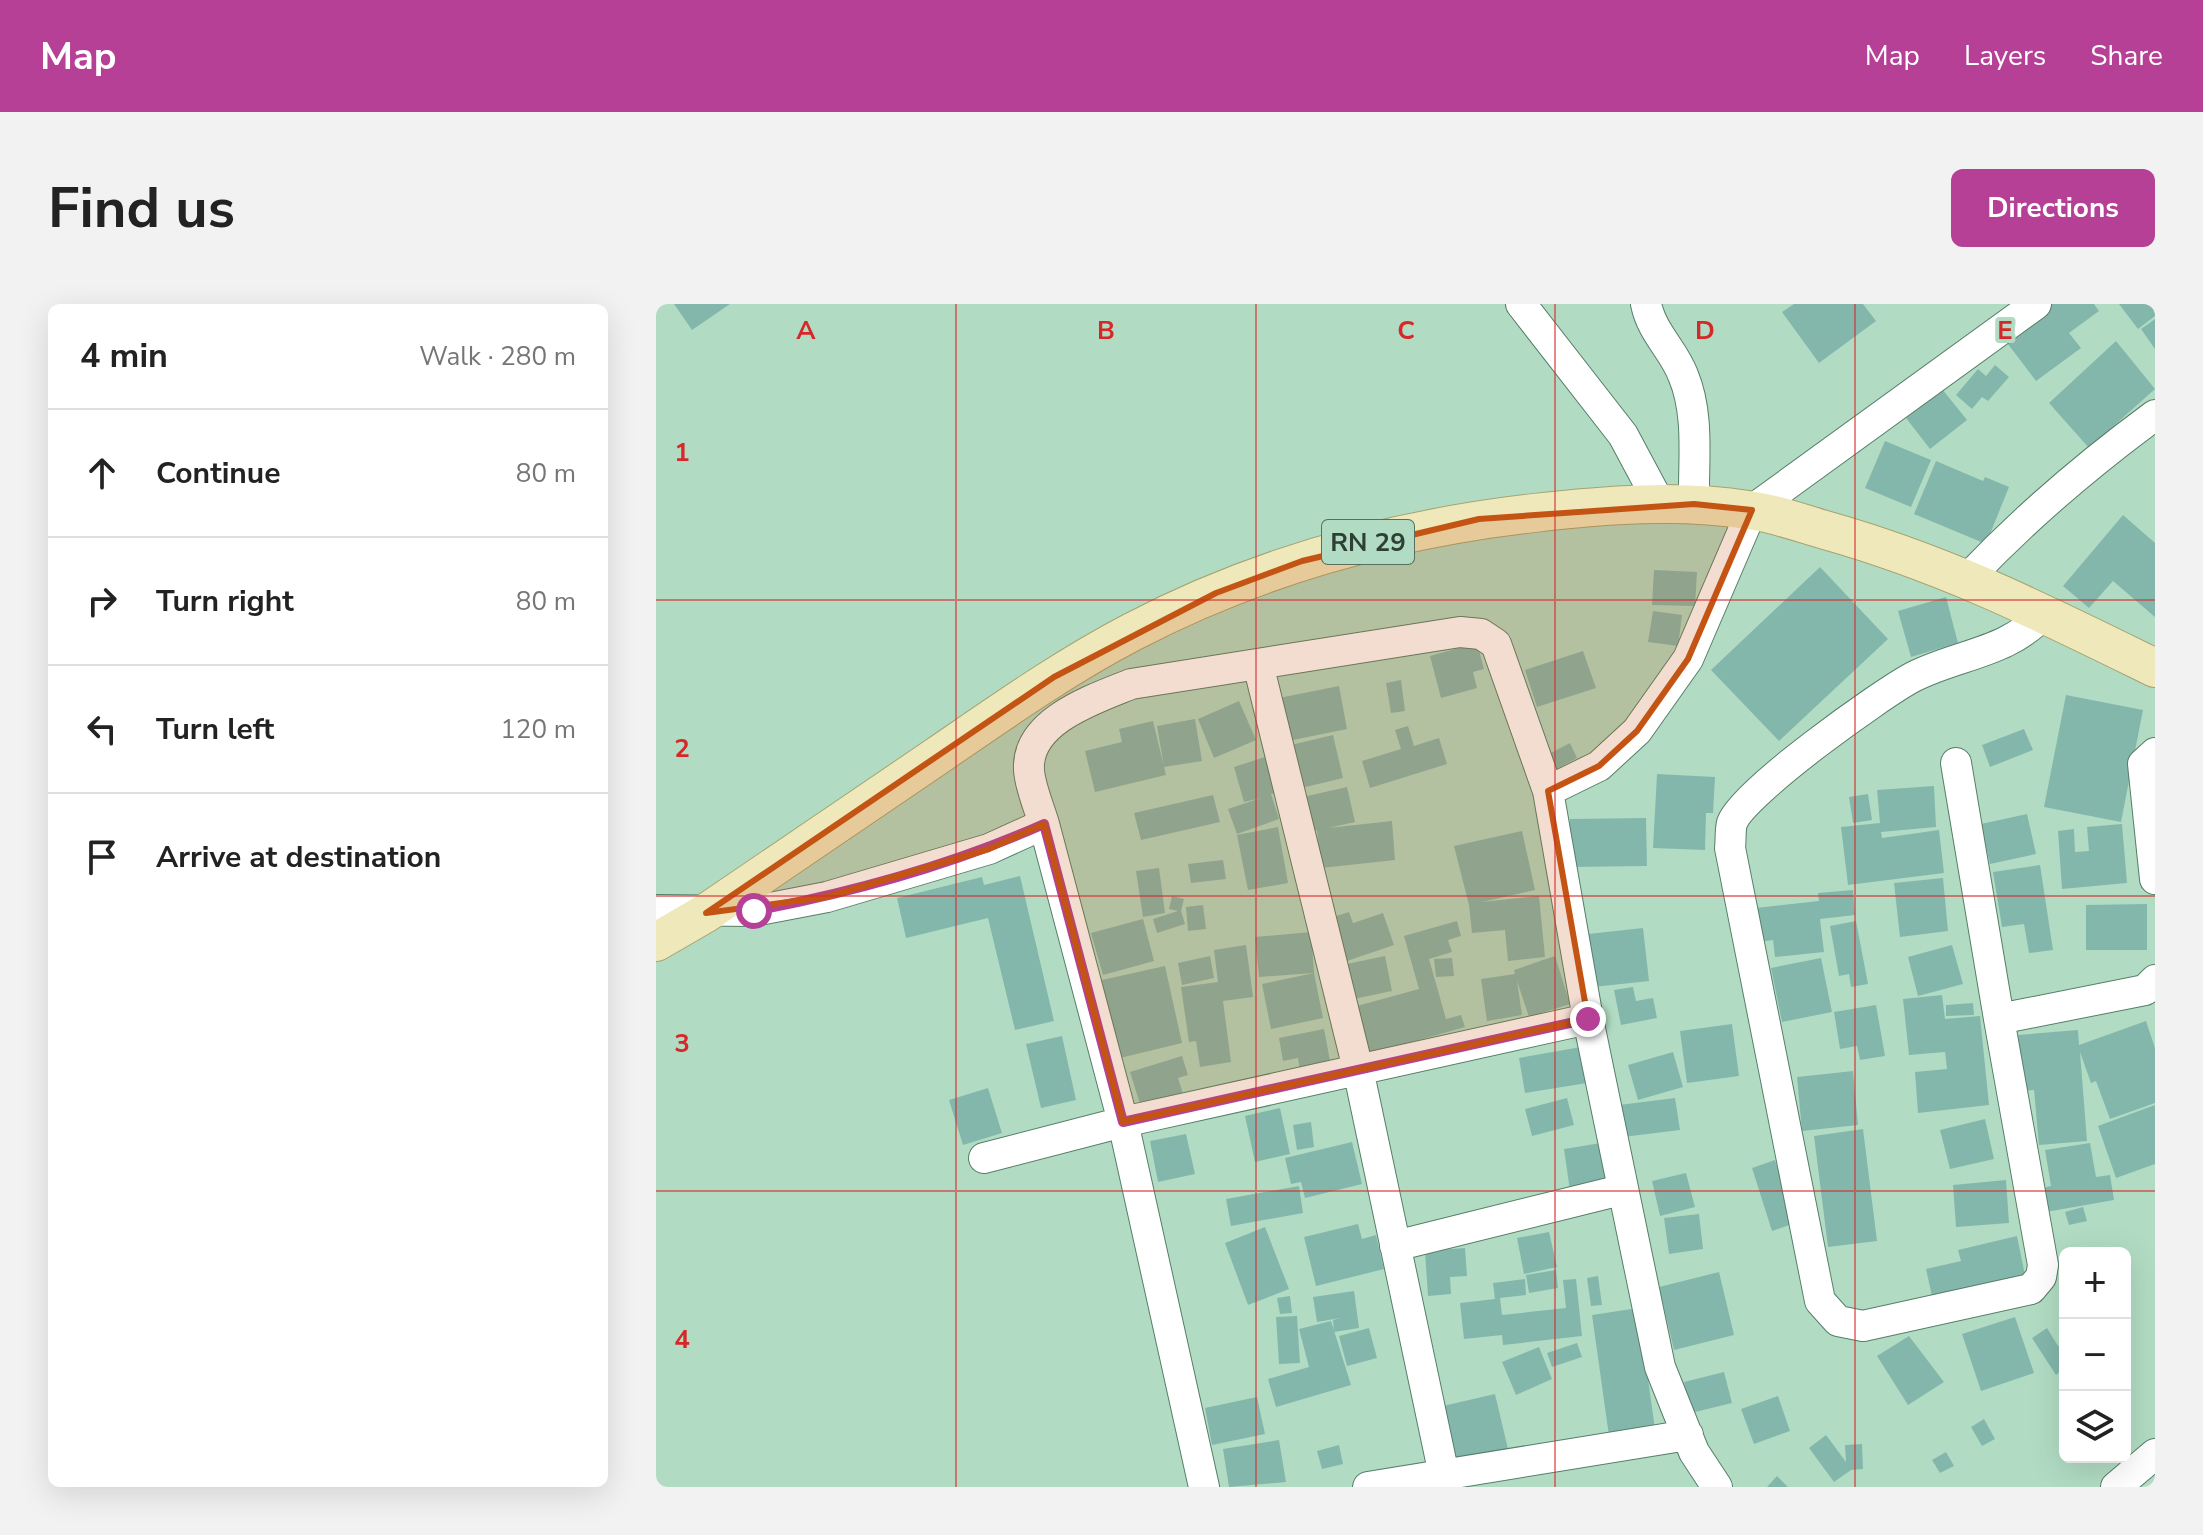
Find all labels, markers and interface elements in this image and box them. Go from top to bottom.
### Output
text: Map [40,31,117,82]
text: Map [1865,37,1920,75]
text: Layers [1964,37,2046,75]
text: Share [2090,37,2163,75]
button: Directions [1951,169,2155,247]
text: Find us [48,170,235,247]
text: A [796,313,816,348]
text: B [1097,313,1115,348]
text: C [1397,313,1415,348]
text: D [1695,313,1715,348]
text: E [1997,313,2013,348]
text: 4 min [80,333,168,379]
text: Walk · 280 m [419,339,576,374]
text: 1 [674,435,690,470]
icon: ahead [80,451,124,495]
text: Continue [156,453,281,494]
text: 80 m [516,456,576,491]
road number: RN 29 [1322,520,1414,564]
icon: right [80,579,124,623]
text: Turn right [156,581,294,622]
text: 80 m [516,584,576,619]
icon: left [80,707,124,751]
text: Turn left [156,709,274,750]
text: 120 m [500,712,576,747]
text: 2 [674,731,690,766]
icon: arrive [80,835,124,879]
text: Arrive at destination [156,837,441,878]
route start [736,893,772,929]
route end [1570,1001,1606,1037]
text: 3 [674,1026,690,1061]
map controls [2059,1247,2131,1463]
button: + [2059,1247,2131,1319]
button: − [2059,1319,2131,1391]
text: 4 [674,1322,690,1357]
button: layers [2059,1391,2131,1463]

